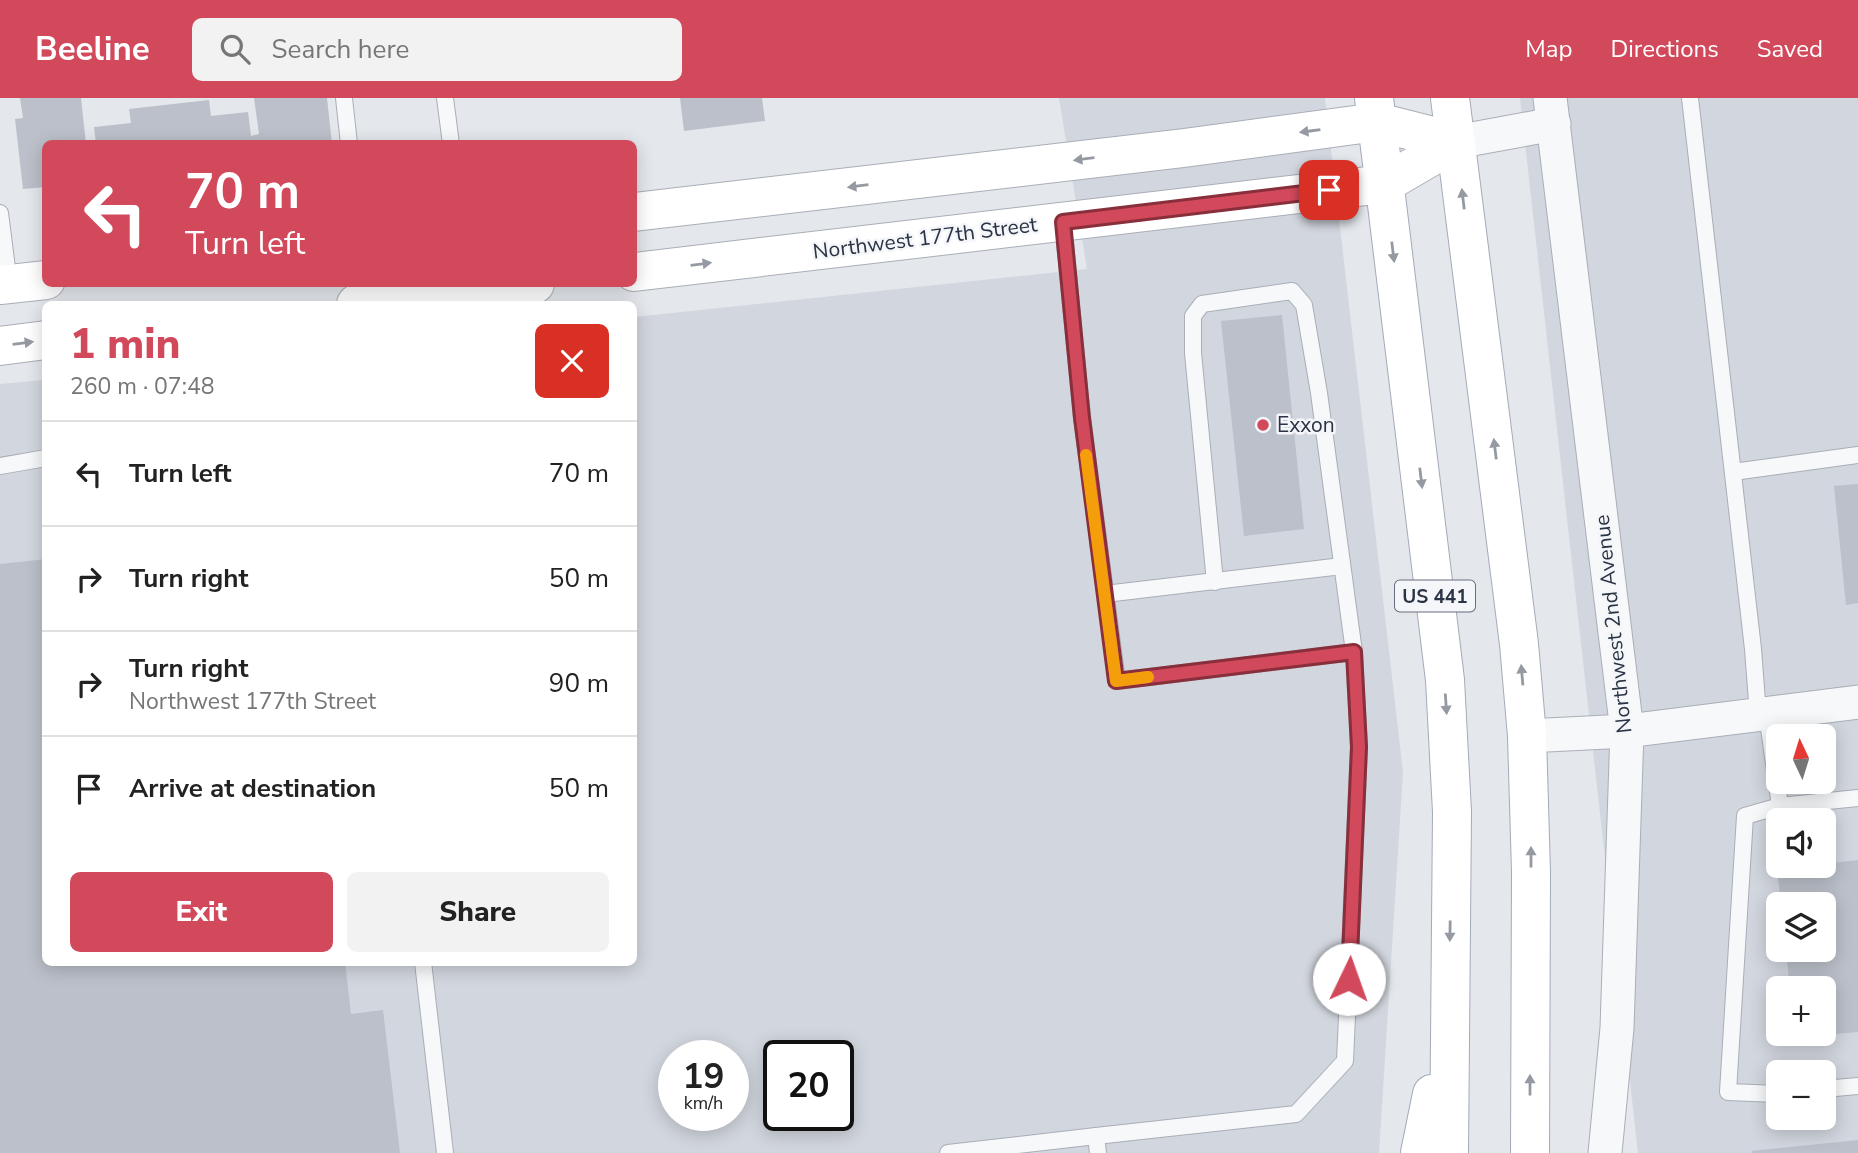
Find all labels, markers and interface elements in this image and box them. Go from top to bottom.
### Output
search box [192,18,682,81]
text: Beeline [35,27,150,72]
icon: search [216,30,254,68]
text: Search here [272,32,409,67]
text: Map [1525,33,1572,65]
text: Directions [1610,33,1719,65]
text: Saved [1757,33,1823,65]
one-way arrow [1298,126,1320,137]
one-way arrow [1073,154,1095,165]
text: 70 m [185,158,300,225]
pin [1299,160,1359,220]
icon: left [70,168,161,259]
icon: arrive [1310,171,1348,209]
one-way arrow [847,180,869,191]
one-way arrow [1458,188,1469,210]
street label: Northwest 177th Street [811,210,1039,266]
text: Turn left [185,222,305,265]
one-way arrow [1387,241,1398,263]
one-way arrow [690,258,712,269]
text: 1 min [70,316,180,373]
button: close [535,324,609,398]
one-way arrow [12,337,34,348]
text: 260 m · 07:48 [70,371,215,402]
place label: Exxon [1277,411,1335,439]
marker: Exxon [1255,417,1271,433]
one-way arrow [1489,438,1500,460]
icon: left [70,455,108,493]
text: Turn left [129,456,232,491]
text: 70 m [549,456,609,491]
one-way arrow [1415,467,1426,489]
street label: Northwest 2nd Avenue [1588,513,1638,735]
icon: right [70,560,108,598]
text: Turn right [129,561,248,596]
text: 50 m [549,561,609,596]
road number: US 441 [1395,580,1475,611]
text: Turn right [129,651,248,686]
one-way arrow [1516,664,1527,686]
icon: right [70,665,108,703]
text: 90 m [549,666,609,701]
text: Northwest 177th Street [129,686,376,717]
one-way arrow [1441,693,1452,715]
north arrow [1766,724,1836,794]
map controls [1766,724,1836,1130]
icon: arrive [70,770,108,808]
text: Arrive at destination [129,771,376,806]
text: 50 m [549,771,609,806]
button: sound [1766,808,1836,878]
one-way arrow [1525,846,1537,868]
button: Exit [70,872,333,952]
button: Share [347,872,609,952]
button: layers [1766,892,1836,962]
one-way arrow [1445,920,1456,942]
position arrow [1312,942,1386,1016]
button: + [1766,976,1836,1046]
speed limit sign: 20 [763,1040,854,1131]
text: 19 [682,1053,725,1100]
button: − [1766,1060,1836,1130]
one-way arrow [1524,1074,1536,1096]
text: km/h [684,1091,723,1115]

